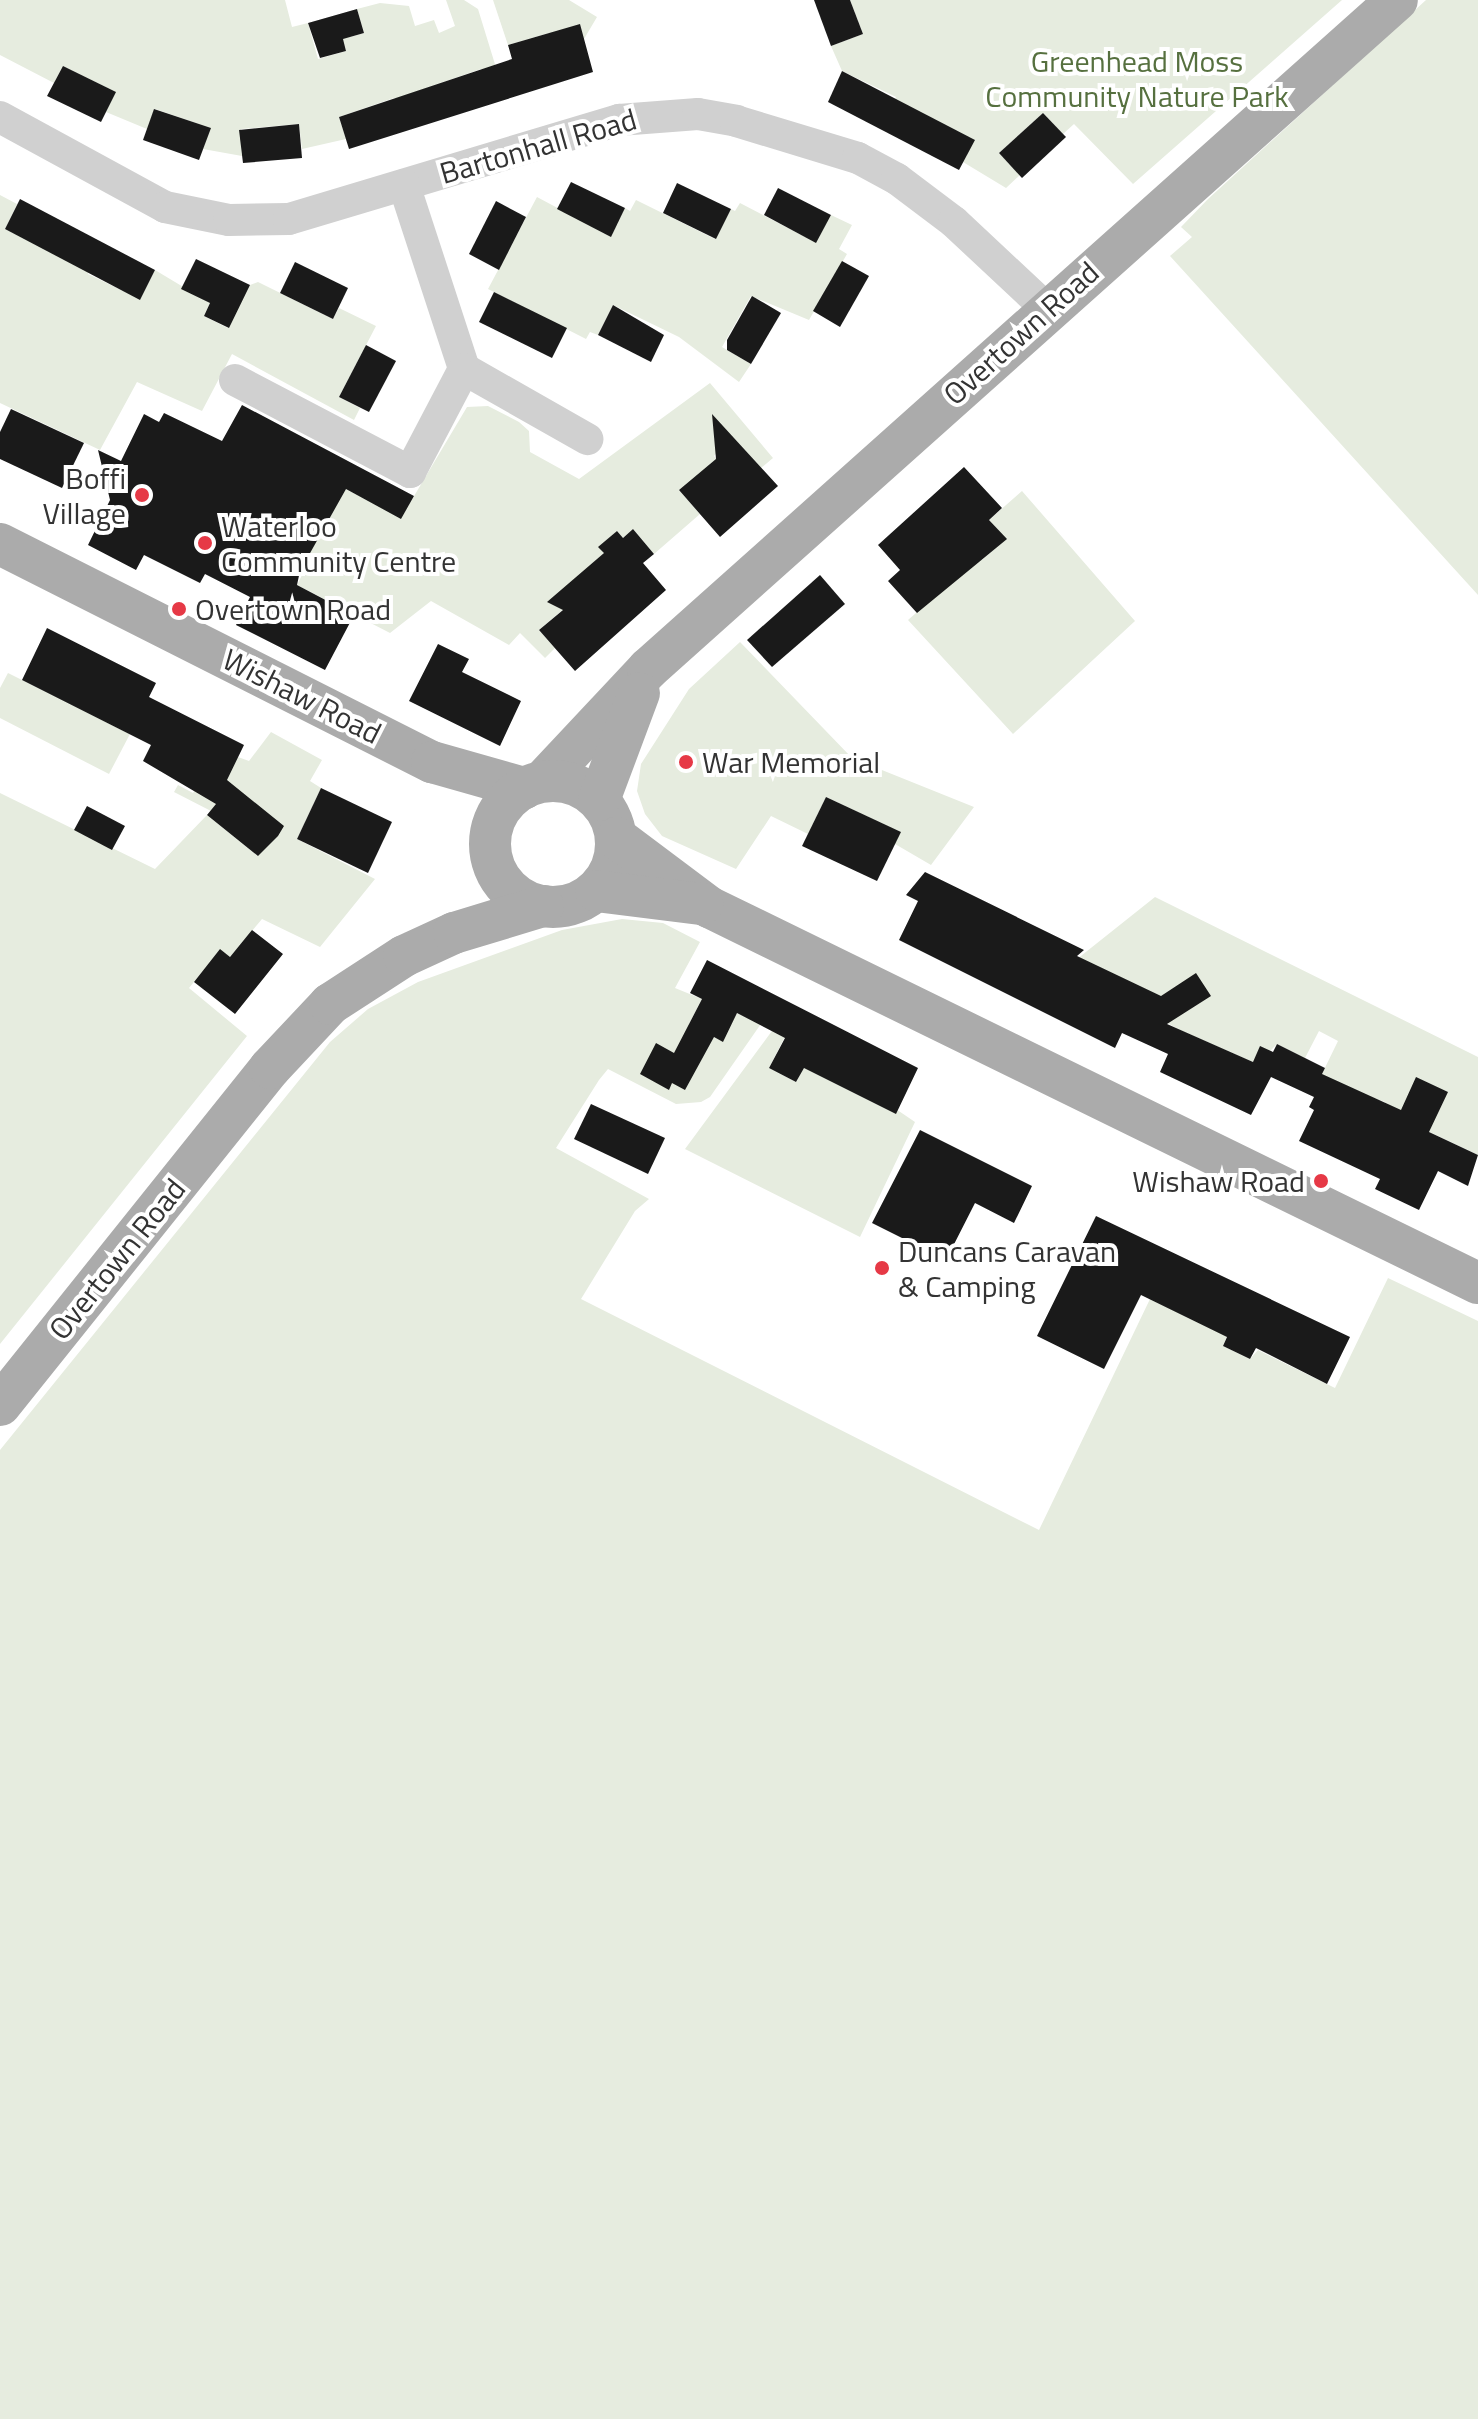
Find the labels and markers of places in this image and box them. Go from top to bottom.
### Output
place label: Boffi Village [43,460,126,530]
marker: Boffi Village [133,486,151,504]
place label: Waterloo Community Centre [221,508,456,578]
marker: Waterloo Community Centre [196,534,214,552]
place label: Overtown Road [195,591,391,627]
marker: Overtown Road [170,600,188,618]
place label: War Memorial [702,744,880,780]
marker: War Memorial [677,753,695,771]
place label: Wishaw Road [1132,1163,1305,1199]
marker: Wishaw Road [1312,1172,1330,1190]
place label: Duncans Caravan & Camping [898,1233,1116,1304]
marker: Duncans Caravan & Camping [873,1259,891,1277]

